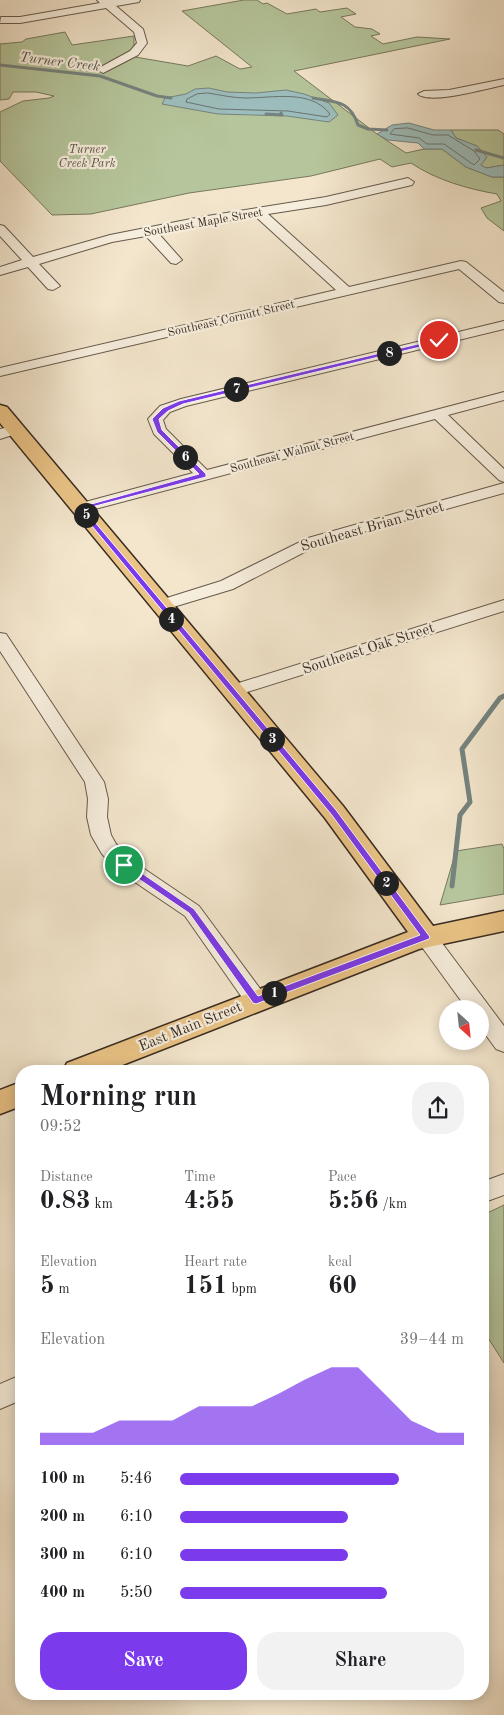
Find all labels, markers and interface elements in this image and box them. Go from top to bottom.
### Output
water label: Turner Creek [19,50,101,74]
park label: Turner Creek Park [58,144,116,170]
street label: Southeast Maple Street [143,207,264,239]
street label: Southeast Cornutt Street [166,298,296,339]
pin [418,319,460,361]
icon: check [425,326,453,354]
pin: 8 [376,340,402,366]
text: 8 [385,346,394,360]
pin: 7 [224,376,248,402]
text: 7 [232,382,241,396]
street label: Southeast Walnut Street [229,431,356,475]
pin: 6 [172,444,198,470]
text: 6 [181,450,190,464]
street label: Southeast Brian Street [299,500,446,555]
pin: 5 [74,502,98,528]
text: 5 [82,508,91,522]
pin: 4 [158,606,184,632]
text: 4 [167,612,176,626]
street label: Southeast Oak Street [300,621,436,678]
pin: 3 [260,726,284,752]
text: 3 [268,732,277,746]
pin [103,844,145,886]
icon: arrive [110,851,138,879]
pin: 2 [374,870,398,896]
text: 2 [382,876,391,890]
pin: 1 [262,980,286,1006]
text: 1 [270,986,279,1000]
street label: East Main Street [137,1000,244,1055]
north arrow [439,1000,489,1050]
map controls [439,1000,489,1050]
button: share [412,1082,464,1134]
text: Morning run [40,1084,197,1112]
text: 09:52 [40,1119,82,1135]
text: Distance [40,1170,93,1184]
text: Time [184,1170,215,1184]
text: Pace [328,1170,356,1184]
text: 0.83 [40,1189,91,1214]
text: 4:55 [184,1189,235,1214]
text: 5:56 [328,1189,379,1214]
text: km [91,1197,113,1211]
text: /km [379,1197,407,1211]
text: Elevation [40,1255,97,1269]
text: Heart rate [184,1255,247,1269]
text: kcal [328,1255,352,1269]
text: 5 [40,1274,55,1299]
text: 151 [184,1274,228,1299]
text: 60 [328,1274,357,1299]
text: m [55,1282,70,1296]
text: bpm [228,1282,257,1296]
text: Elevation [40,1332,105,1348]
text: 39–44 m [400,1332,464,1348]
text: 100 m [40,1471,85,1487]
text: 5:46 [120,1471,152,1487]
text: 200 m [40,1509,85,1525]
text: 6:10 [120,1509,152,1525]
text: 300 m [40,1547,85,1563]
text: 6:10 [120,1547,152,1563]
text: 400 m [40,1585,85,1601]
text: 5:50 [120,1585,152,1601]
button: Save [40,1632,247,1690]
button: Share [257,1632,464,1690]

